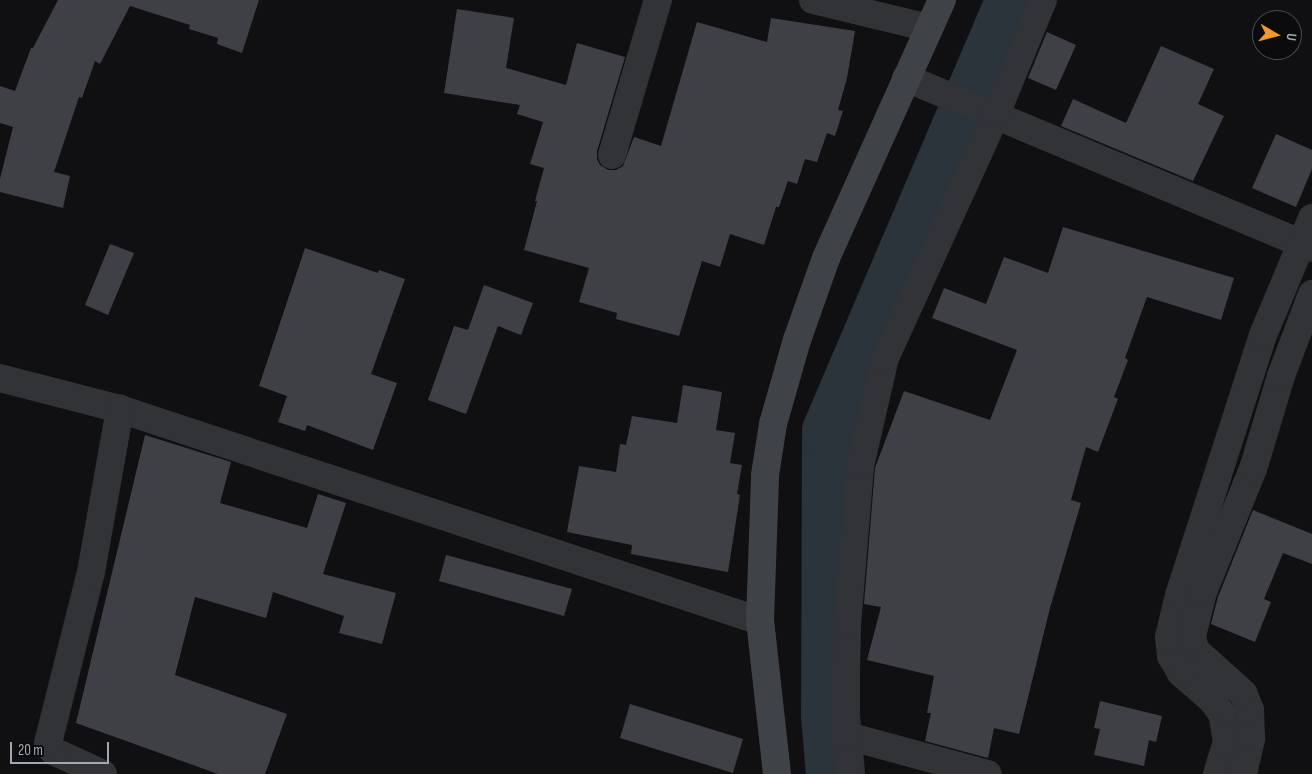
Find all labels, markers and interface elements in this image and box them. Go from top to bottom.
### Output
north arrow [1252,10,1302,60]
text: U [1282,32,1300,42]
scale bar [12,732,111,764]
text: 20 m [18,741,43,760]

